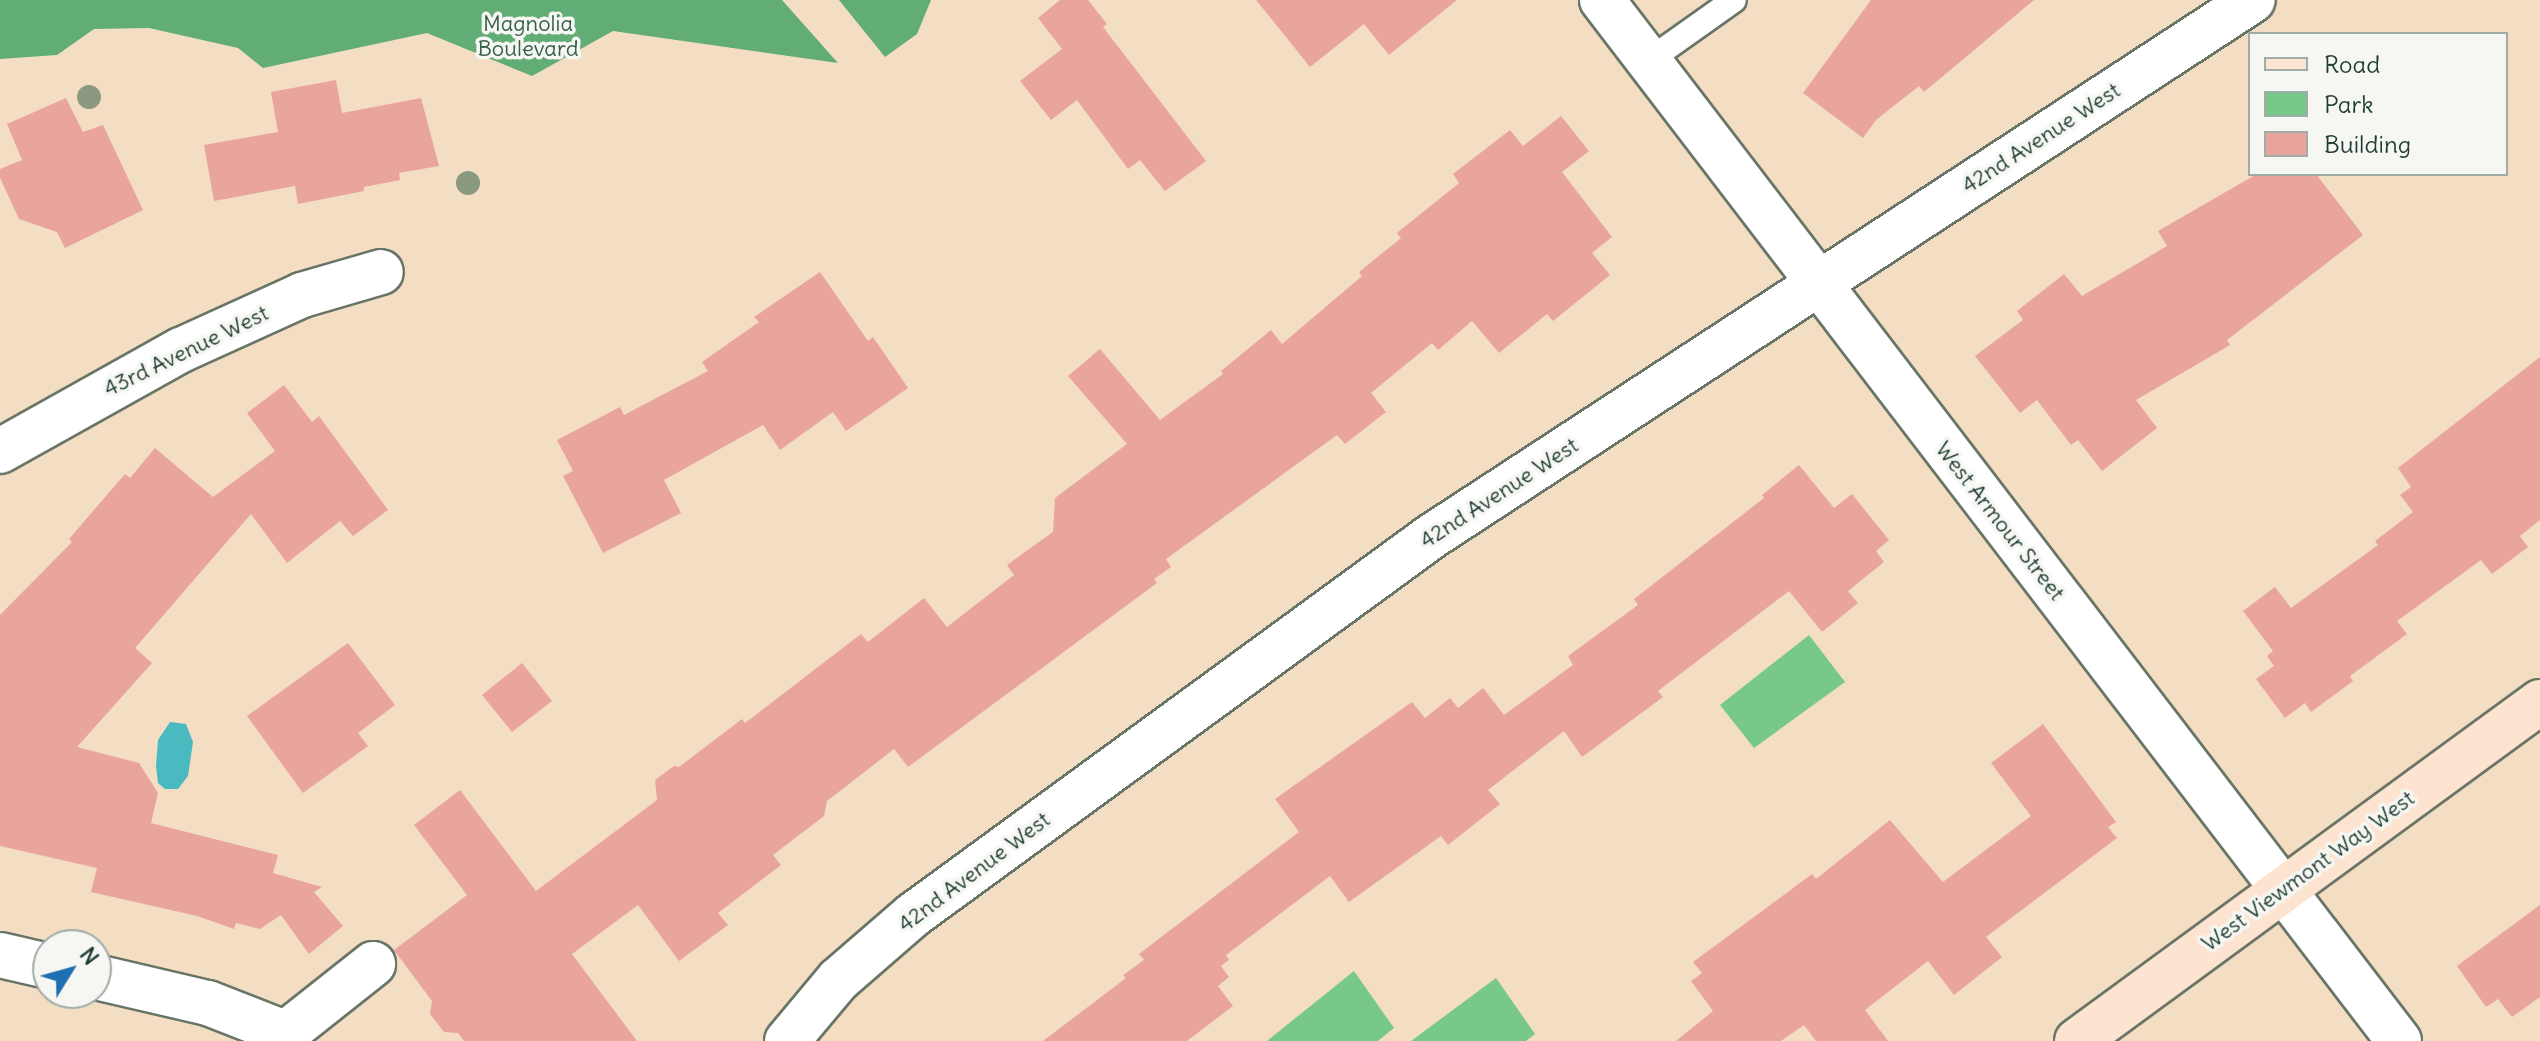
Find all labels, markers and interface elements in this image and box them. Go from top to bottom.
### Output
park label: Magnolia Boulevard [477,10,579,62]
legend [2248,32,2508,176]
text: Road [2324,49,2380,79]
street label: 42nd Avenue West [1957,77,2125,199]
text: Park [2324,89,2374,119]
text: Building [2324,129,2411,159]
street label: 43rd Avenue West [100,300,272,402]
street label: 42nd Avenue West [1415,432,1583,554]
street label: West Armour Street [1930,436,2070,606]
street label: West Viewmont Way West [2197,785,2419,957]
street label: 42nd Avenue West [893,806,1055,938]
north arrow [32,929,112,1009]
text: N [74,941,105,970]

